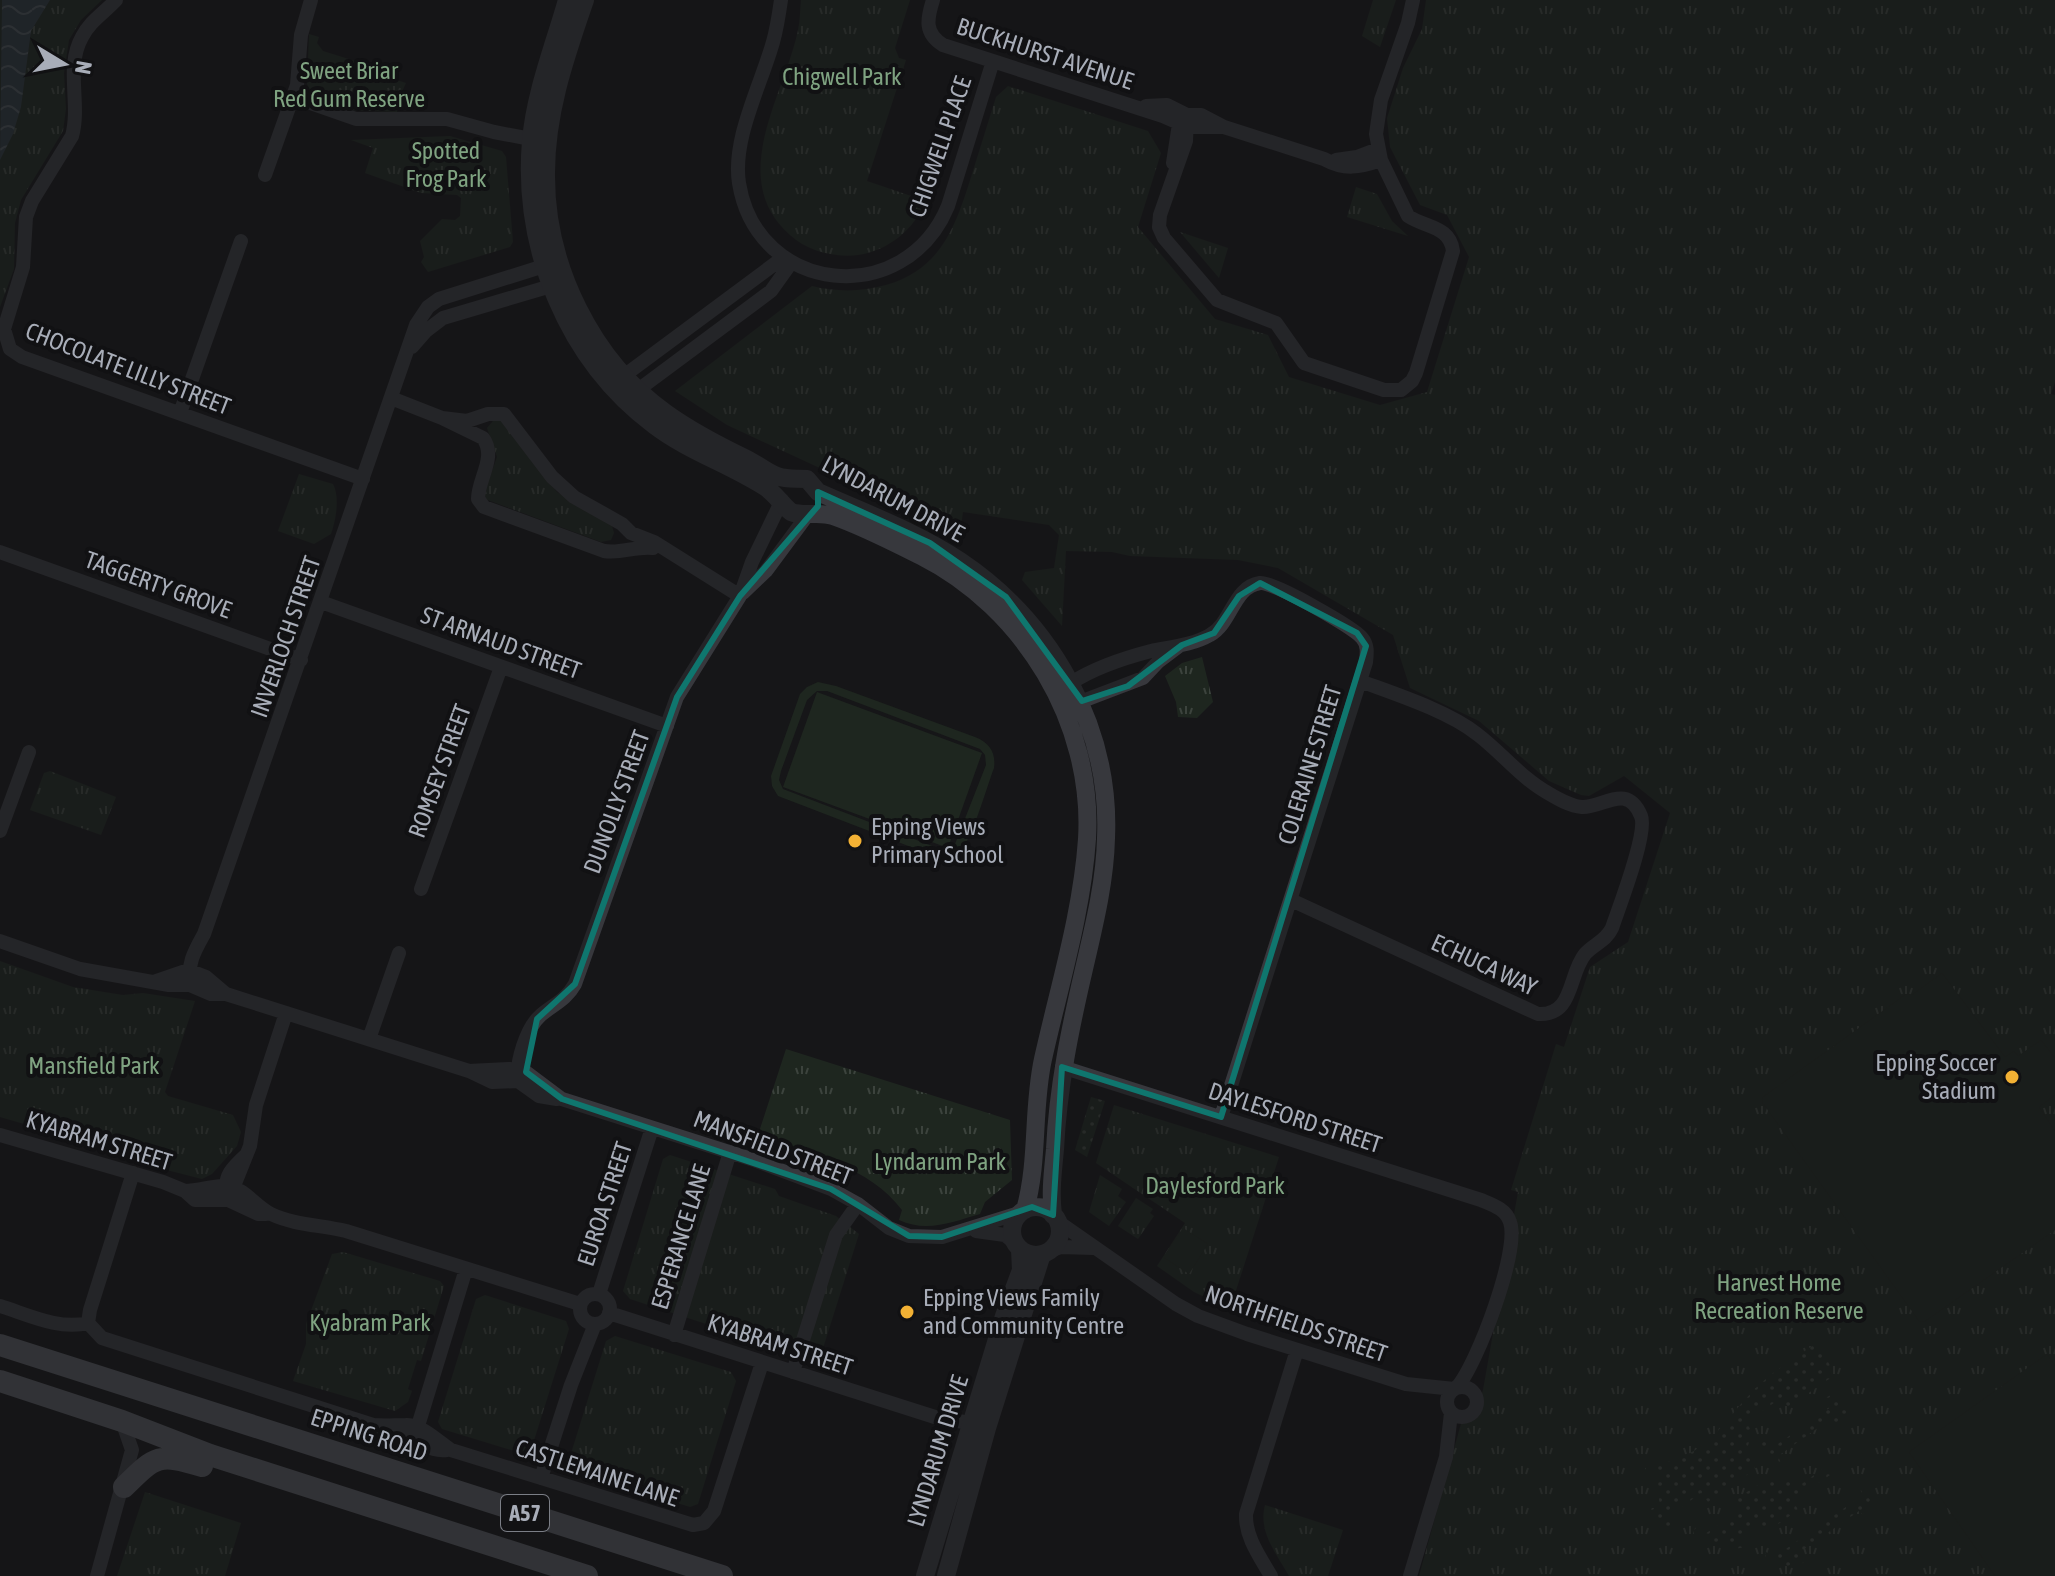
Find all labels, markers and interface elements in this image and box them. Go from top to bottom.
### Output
street label: BUCKHURST AVENUE [954,12,1137,95]
north arrow [24,24,104,104]
park label: Sweet Briar Red Gum Reserve [273,57,425,112]
text: N [70,59,98,76]
park label: Chigwell Park [782,63,902,90]
street label: CHIGWELL PLACE [903,73,976,221]
park label: Spotted Frog Park [405,137,487,192]
street label: CHOCOLATE LILLY STREET [22,317,235,420]
street label: LYNDARUM DRIVE [818,450,969,547]
street label: TAGGERTY GROVE [81,546,235,624]
street label: INVERLOCH STREET [245,552,326,721]
street label: ST ARNAUD STREET [418,601,585,684]
street label: COLERAINE STREET [1272,682,1347,848]
street label: ROMSEY STREET [403,700,476,841]
street label: DUNOLLY STREET [578,726,655,877]
place label: Epping Views Primary School [871,813,1004,868]
marker: Epping Views Primary School [846,832,864,850]
street label: ECHUCA WAY [1427,928,1541,1001]
place label: Epping Soccer Stadium [1875,1049,1997,1104]
park label: Mansfield Park [28,1052,160,1079]
marker: Epping Soccer Stadium [2003,1068,2021,1086]
street label: DAYLESFORD STREET [1205,1077,1385,1158]
street label: MANSFIELD STREET [690,1105,857,1190]
street label: KYABRAM STREET [23,1106,176,1176]
street label: EUROA STREET [572,1138,637,1269]
park label: Lyndarum Park [874,1148,1006,1175]
street label: ESPERANCE LANE [646,1161,715,1313]
park label: Daylesford Park [1145,1172,1285,1199]
park label: Harvest Home Recreation Reserve [1694,1269,1864,1324]
street label: NORTHFIELDS STREET [1202,1280,1391,1367]
place label: Epping Views Family and Community Centre [923,1284,1124,1339]
marker: Epping Views Family and Community Centre [898,1303,916,1321]
street label: KYABRAM STREET [704,1308,857,1381]
park label: Kyabram Park [309,1309,431,1336]
street label: LYNDARUM DRIVE [902,1372,973,1530]
street label: EPPING ROAD [307,1403,431,1466]
street label: CASTLEMAINE LANE [512,1433,682,1512]
road number: A57 [501,1495,549,1531]

